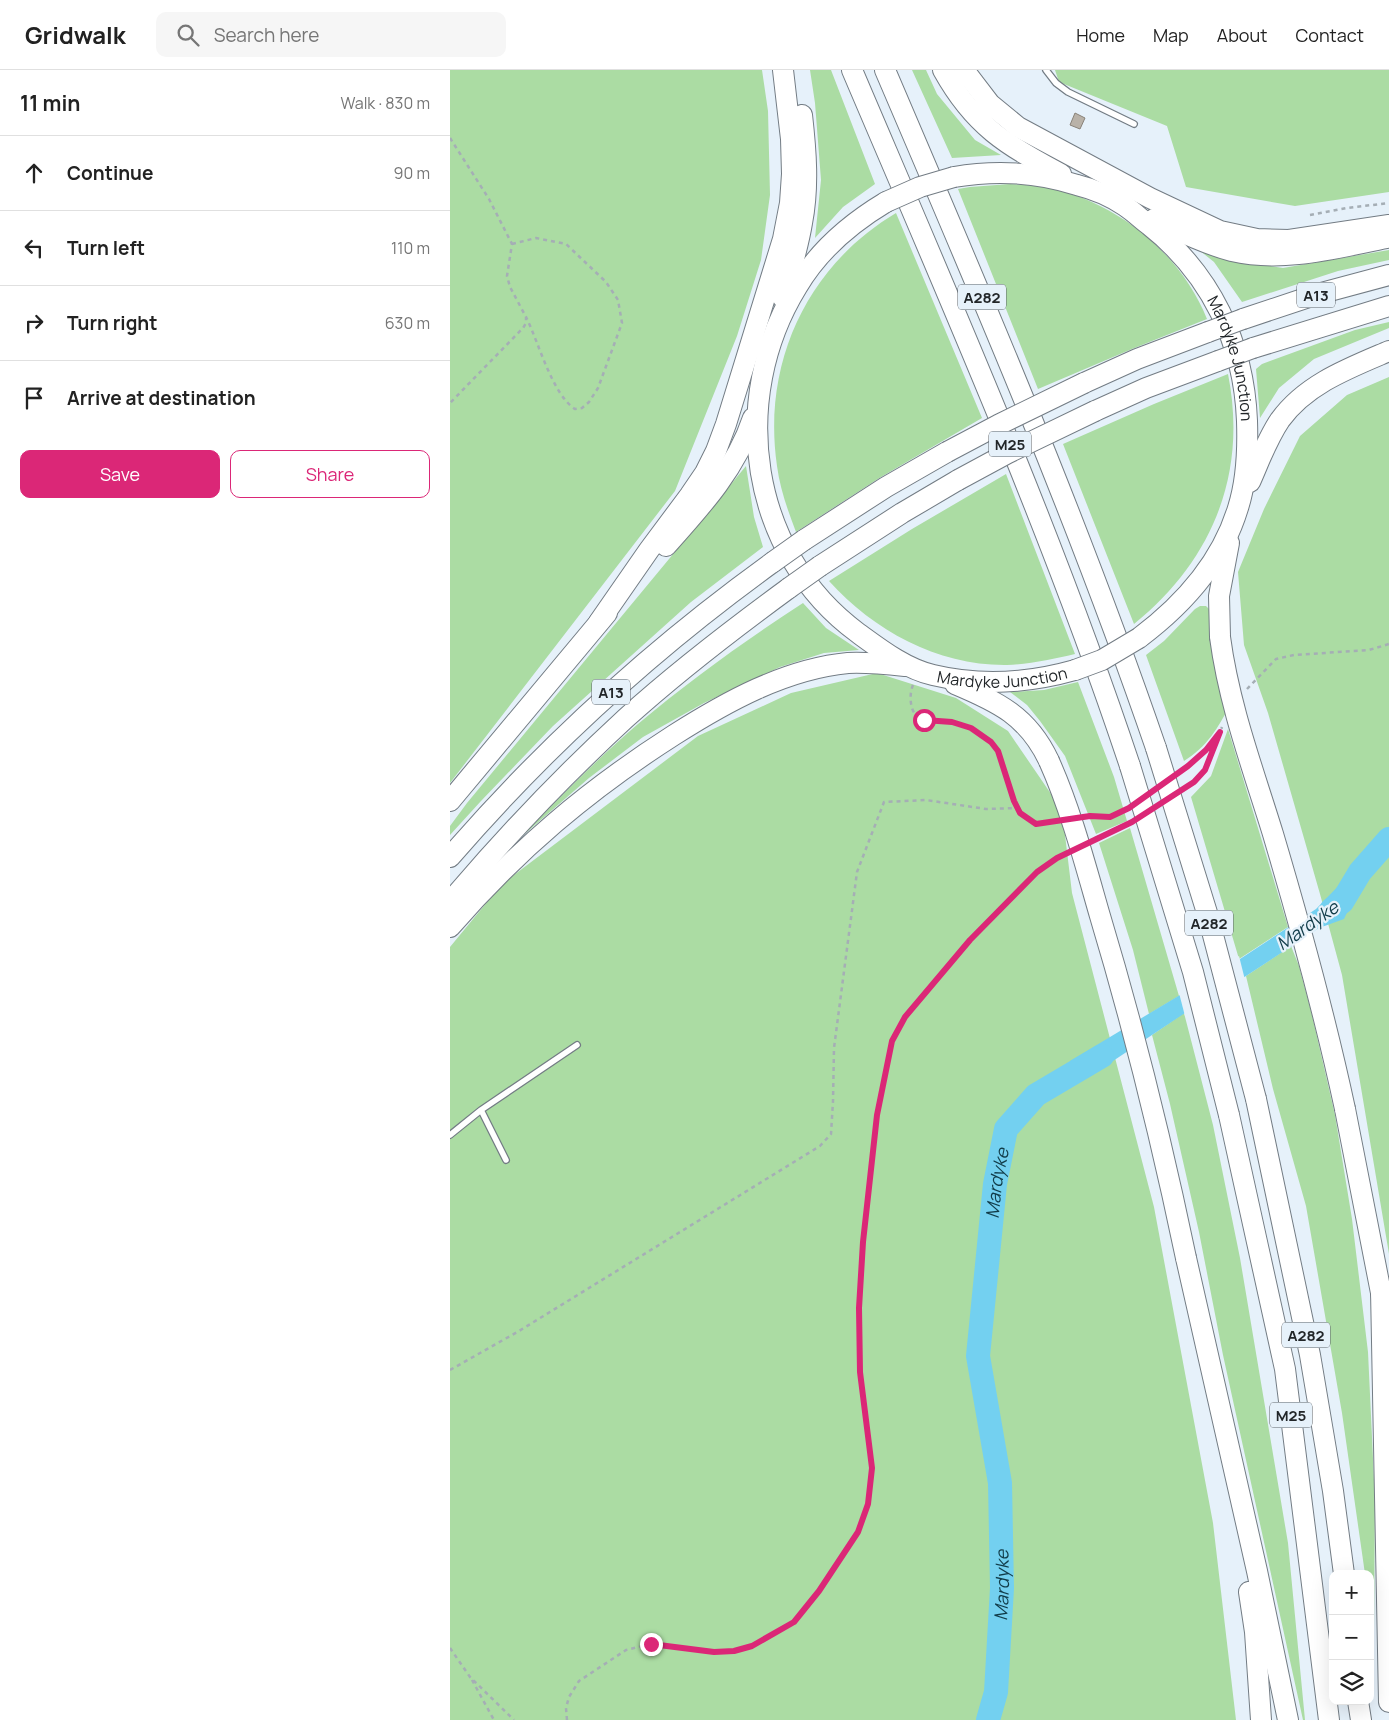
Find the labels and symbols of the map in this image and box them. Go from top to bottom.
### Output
road number: A13 [1297,282,1335,308]
road number: A282 [958,284,1006,310]
street label: Mardyke Junction [1202,292,1258,422]
road number: M25 [989,432,1031,456]
street label: Mardyke Junction [935,662,1069,693]
road number: A13 [592,680,630,704]
route start [913,709,936,732]
water label: Mardyke [1271,894,1344,955]
road number: A282 [1185,910,1233,936]
water label: Mardyke [980,1145,1014,1220]
road number: A282 [1282,1322,1330,1348]
road number: M25 [1270,1402,1312,1428]
water label: Mardyke [988,1548,1014,1621]
route end [640,1633,663,1656]

